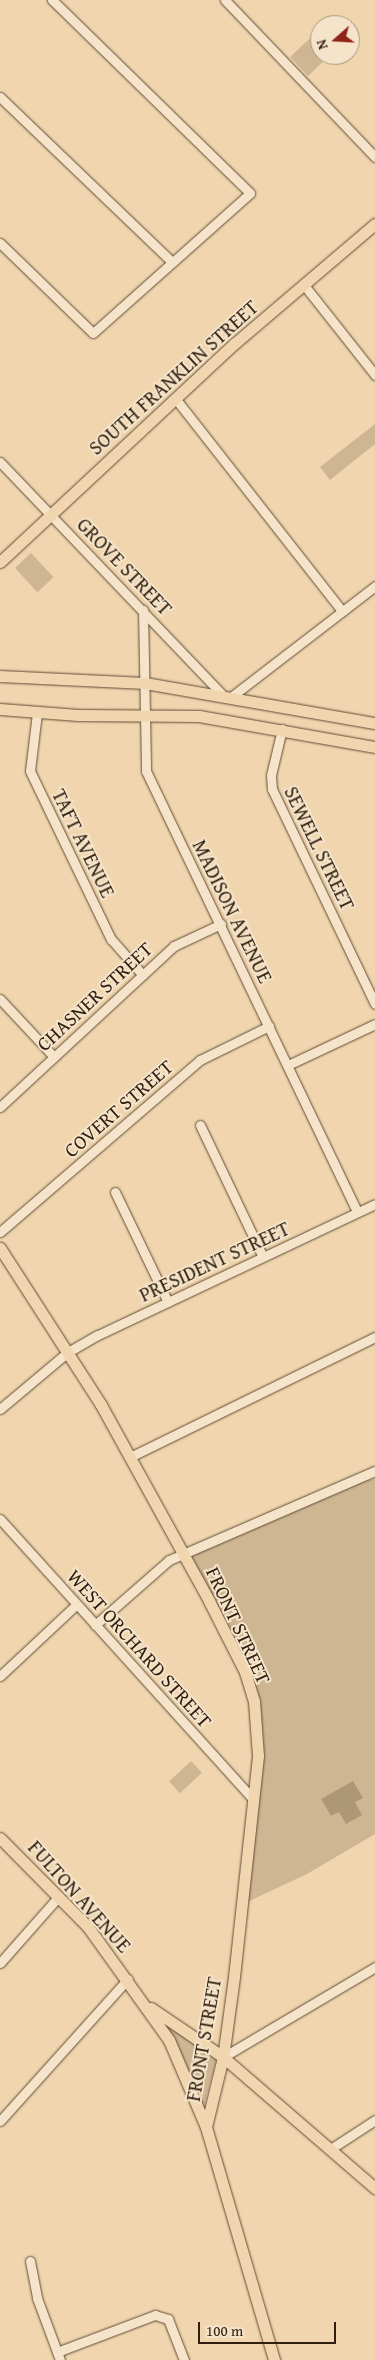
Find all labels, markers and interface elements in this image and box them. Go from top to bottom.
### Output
north arrow [310,15,360,65]
text: N [311,37,333,52]
street label: SOUTH FRANKLIN STREET [83,295,263,459]
street label: GROVE STREET [72,512,178,620]
street label: SEWELL STREET [280,782,360,914]
street label: TAFT AVENUE [47,785,121,901]
street label: MADISON AVENUE [188,835,278,987]
street label: CHASNER STREET [31,936,157,1056]
street label: COVERT STREET [59,1054,177,1162]
street label: PRESIDENT STREET [135,1216,293,1306]
street label: FRONT STREET [201,1563,277,1687]
street label: WEST ORCHARD STREET [63,1564,217,1732]
street label: FULTON AVENUE [23,1835,137,1957]
street label: FRONT STREET [180,1975,226,2103]
scale bar [200,2312,338,2344]
text: 100 m [206,2320,243,2341]

